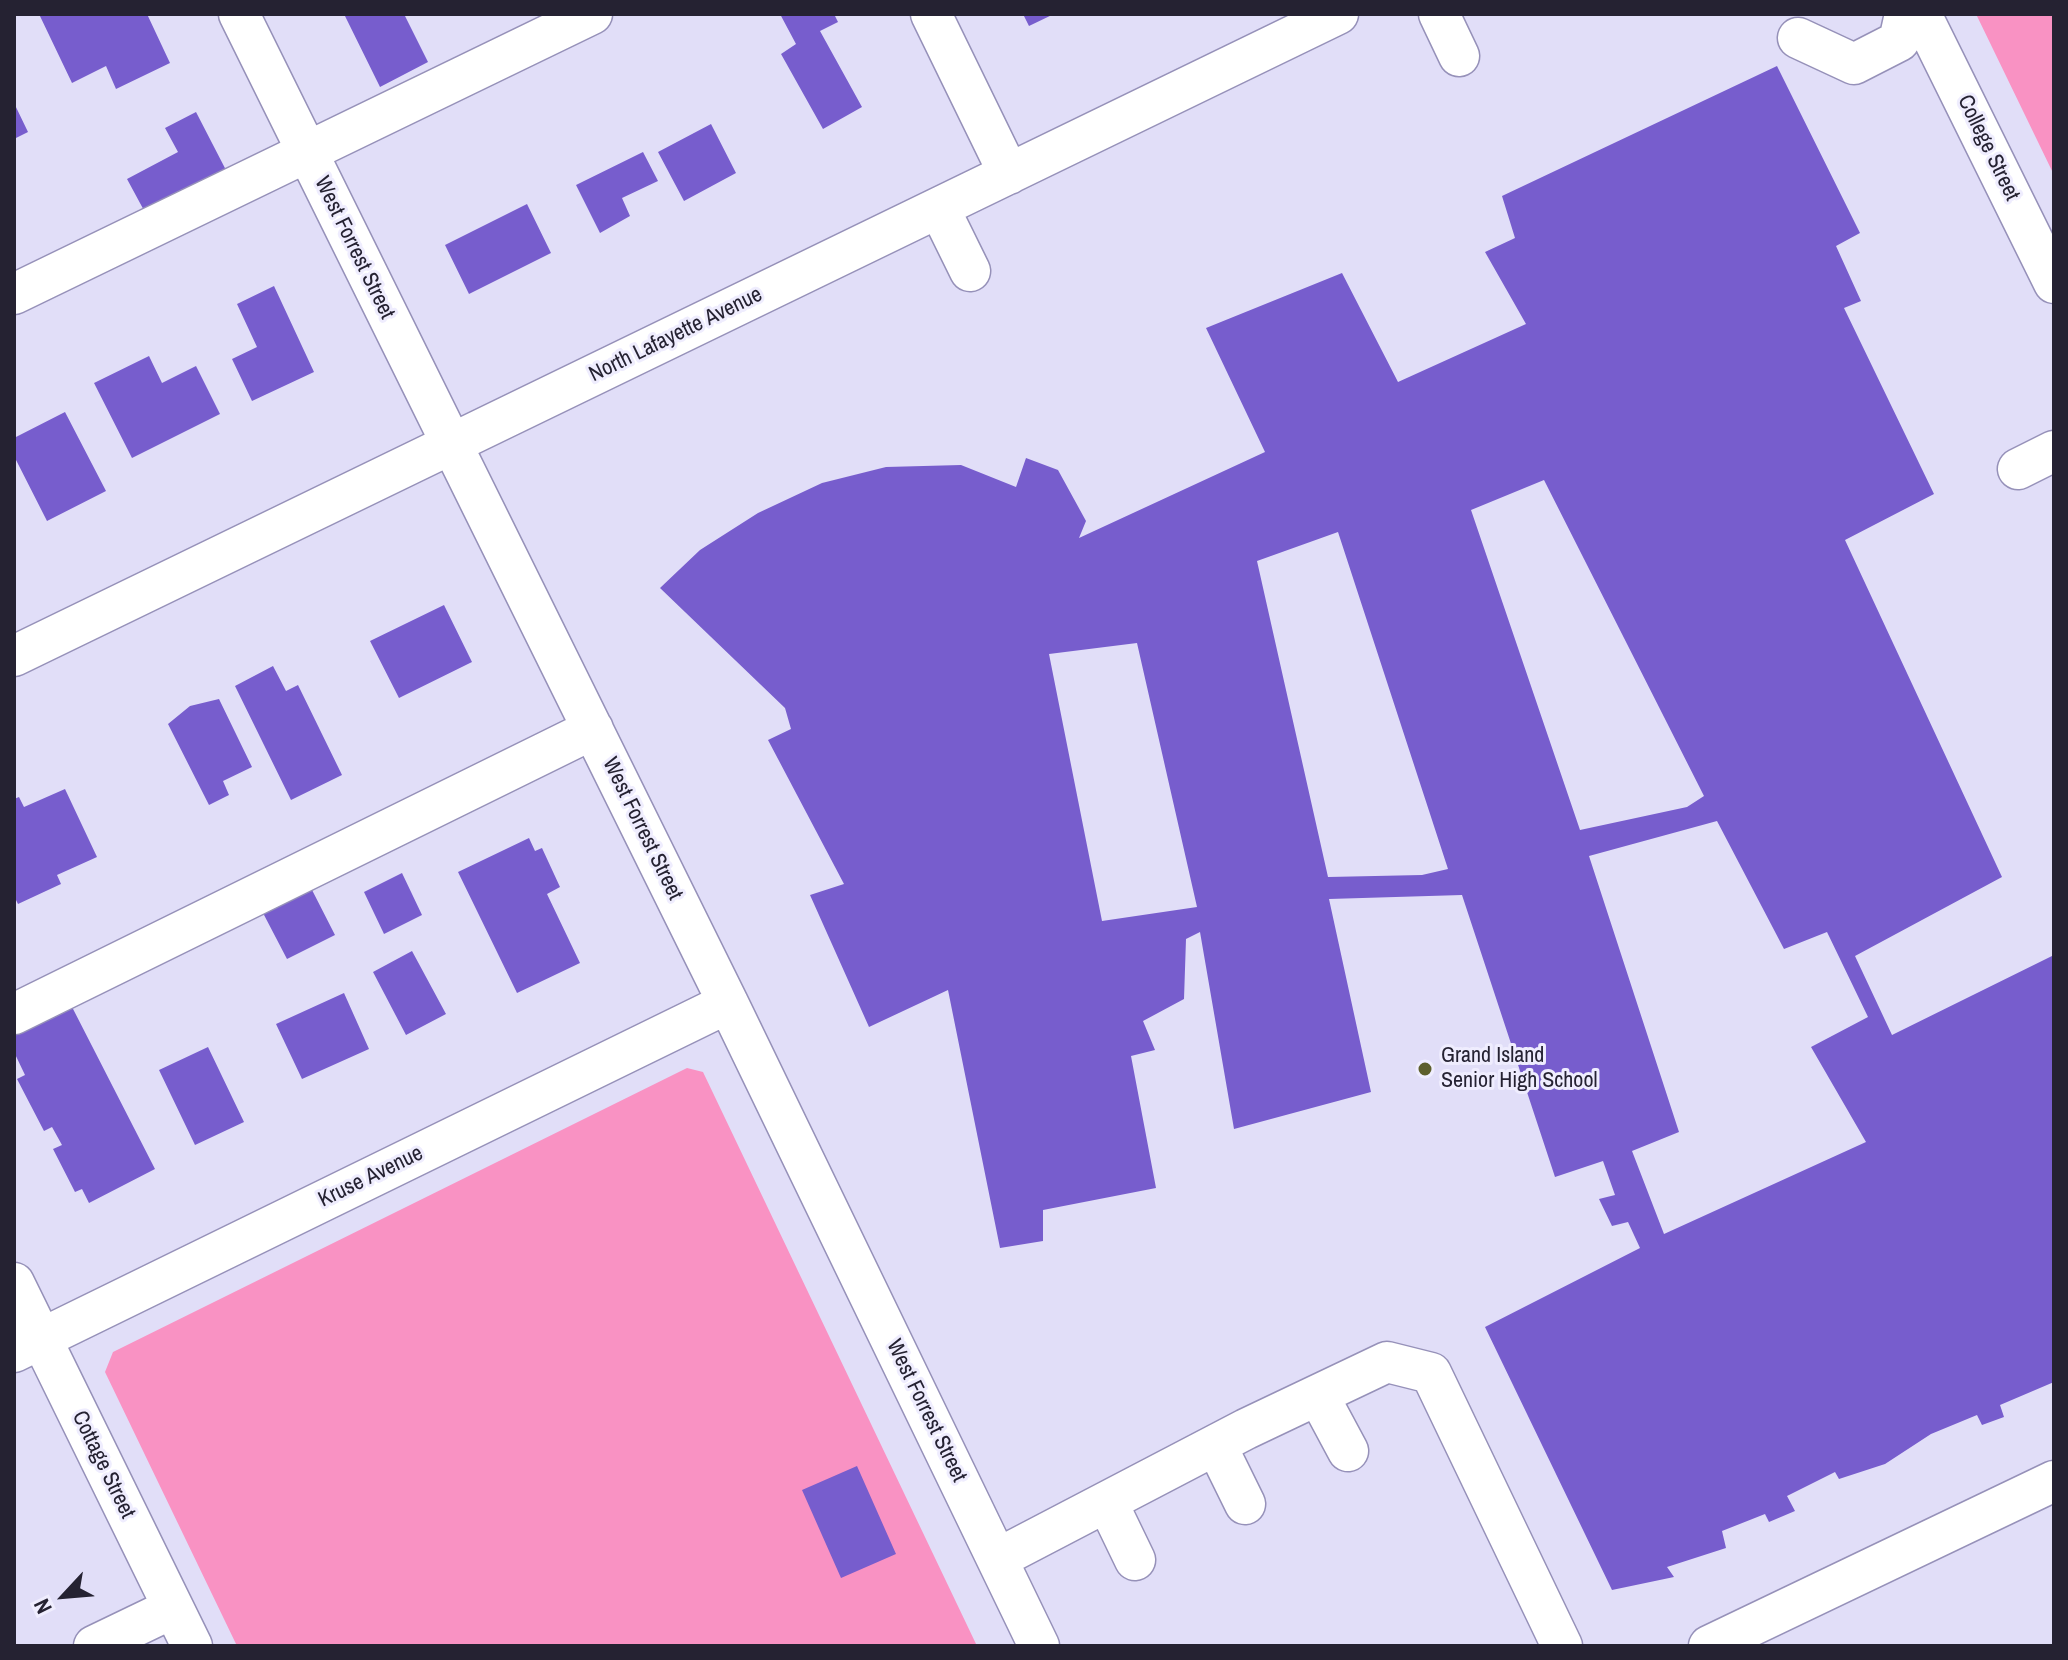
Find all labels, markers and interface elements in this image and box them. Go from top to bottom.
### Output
street label: College Street [1951,91,2025,205]
street label: West Forrest Street [308,172,400,324]
street label: North Lafayette Avenue [585,282,767,388]
street label: West Forrest Street [596,753,688,905]
place label: Grand Island Senior High School [1441,1043,1597,1094]
marker: Grand Island Senior High School [1416,1060,1434,1078]
street label: Kruse Avenue [314,1140,428,1214]
street label: West Forrest Street [880,1335,972,1487]
street label: Cottage Street [66,1407,140,1523]
north arrow [24,1556,104,1636]
text: N [26,1594,59,1619]

